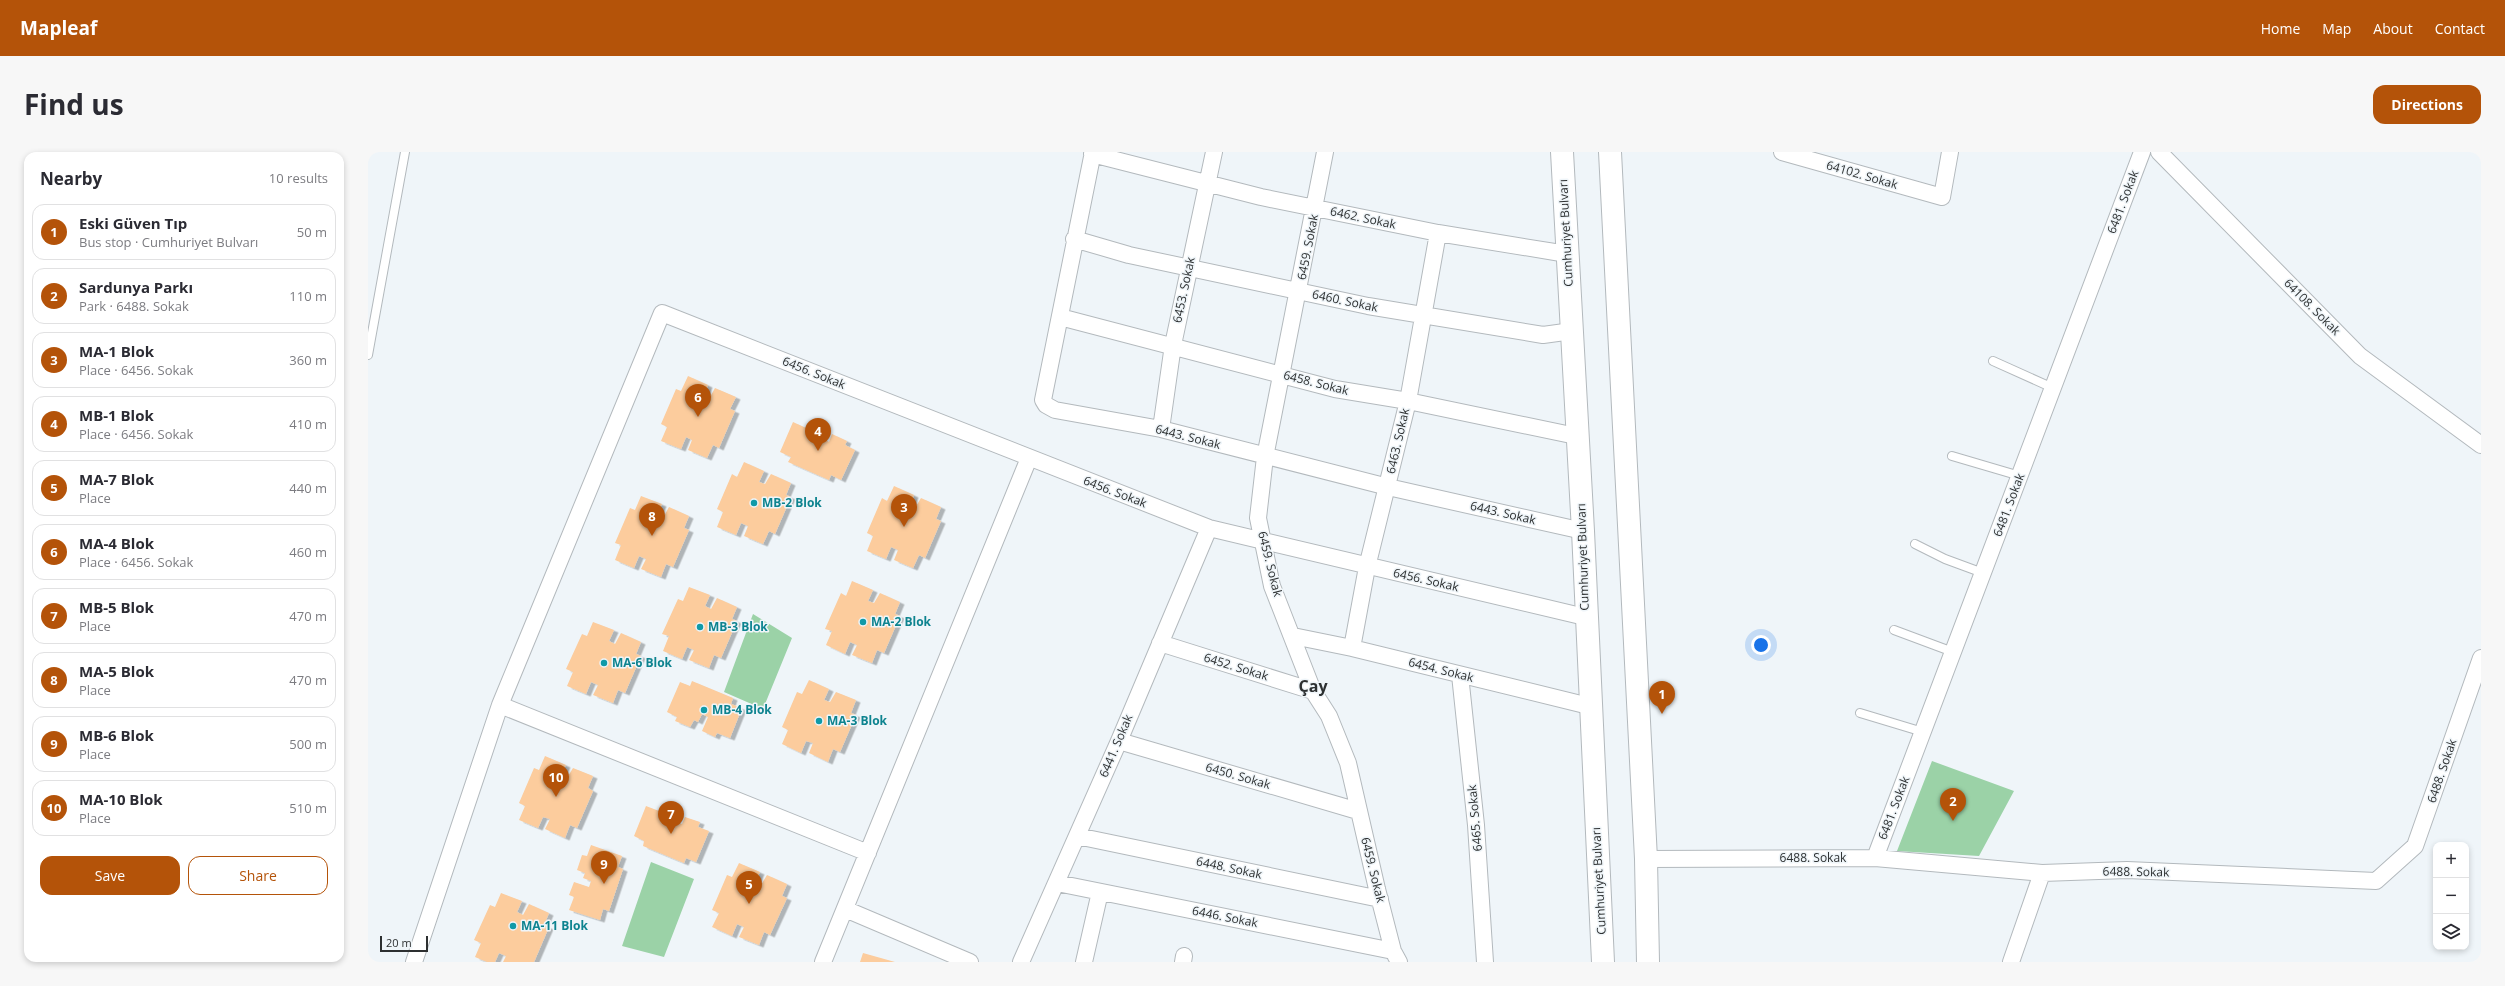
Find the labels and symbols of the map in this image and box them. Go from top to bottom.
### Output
street label: 64102. Sokak [1824,156,1901,193]
street label: 6481. Sokak [2103,167,2143,236]
street label: Cumhuriyet Bulvarı [1554,179,1577,287]
street label: 6462. Sokak [1329,202,1398,233]
street label: 6459. Sokak [1293,212,1322,281]
street label: 6453. Sokak [1168,255,1199,324]
street label: 64108. Sokak [2280,275,2345,339]
street label: 6460. Sokak [1311,285,1380,316]
street label: 6456. Sokak [780,352,849,393]
street label: 6458. Sokak [1282,366,1351,399]
pin: 6 [685,384,711,417]
street label: 6463. Sokak [1382,406,1413,475]
pin: 4 [805,418,831,451]
street label: 6443. Sokak [1154,420,1223,453]
street label: 6481. Sokak [1989,470,2029,539]
street label: 6456. Sokak [1081,472,1150,512]
place label: MB-2 Blok [762,494,822,511]
pin: 3 [891,494,917,527]
street label: 6443. Sokak [1469,497,1538,528]
marker: MB-2 Blok [749,498,759,508]
pin: 8 [639,503,665,536]
street label: Cumhuriyet Bulvarı [1572,503,1593,611]
street label: 6459. Sokak [1254,529,1287,599]
street label: 6456. Sokak [1392,564,1461,595]
place label: MA-2 Blok [871,613,932,630]
marker: MA-2 Blok [858,617,868,627]
place label: MB-3 Blok [708,618,768,635]
marker: MB-3 Blok [695,622,705,632]
your location [1751,635,1771,655]
street label: 6452. Sokak [1202,649,1271,685]
street label: 6454. Sokak [1407,653,1476,686]
place label: MA-6 Blok [612,654,673,671]
marker: MA-6 Blok [599,658,609,668]
district label: Çay [1299,675,1328,697]
pin: 1 [1649,681,1675,714]
place label: MB-4 Blok [712,701,772,718]
marker: MB-4 Blok [699,705,709,715]
street label: 6441. Sokak [1095,711,1137,780]
place label: MA-3 Blok [827,712,888,729]
marker: MA-3 Blok [814,716,824,726]
street label: 6488. Sokak [2423,736,2461,805]
street label: 6450. Sokak [1204,758,1273,793]
pin: 10 [543,764,569,797]
street label: 6481. Sokak [1874,773,1914,842]
street label: 6465. Sokak [1463,783,1486,852]
pin: 2 [1940,788,1966,821]
pin: 7 [658,801,684,834]
street label: Cumhuriyet Bulvarı [1587,827,1610,935]
street label: 6459. Sokak [1357,835,1390,905]
street label: 6488. Sokak [1780,849,1847,866]
pin: 9 [591,851,617,884]
street label: 6448. Sokak [1195,852,1264,883]
street label: 6488. Sokak [2102,862,2170,881]
pin: 5 [736,871,762,904]
street label: 6446. Sokak [1191,902,1260,931]
place label: MA-11 Blok [521,917,588,934]
marker: MA-11 Blok [508,921,518,931]
scale bar [380,934,428,953]

